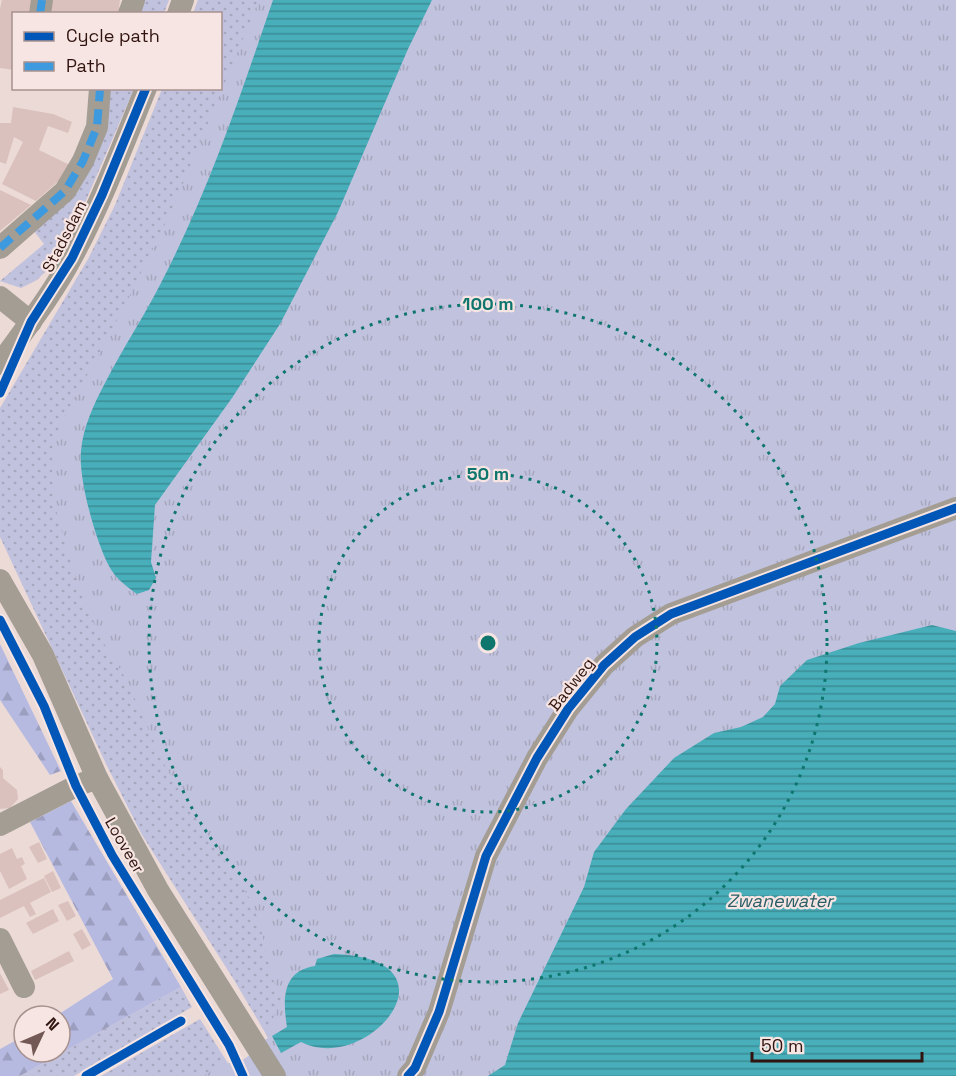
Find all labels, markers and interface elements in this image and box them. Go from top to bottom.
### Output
legend [12,12,222,90]
text: Cycle path [66,24,160,47]
text: Path [66,54,106,77]
street label: Stadsdam [37,197,92,276]
text: 100 m [462,292,514,315]
text: 50 m [467,462,509,485]
centre of rings [478,633,498,653]
street label: Badweg [544,653,599,715]
street label: Looveer [100,813,149,877]
water label: Zwanewater [727,889,835,912]
north arrow [12,1004,72,1064]
text: N [41,1013,64,1035]
scale bar [752,1025,922,1063]
text: 50 m [761,1034,803,1057]

